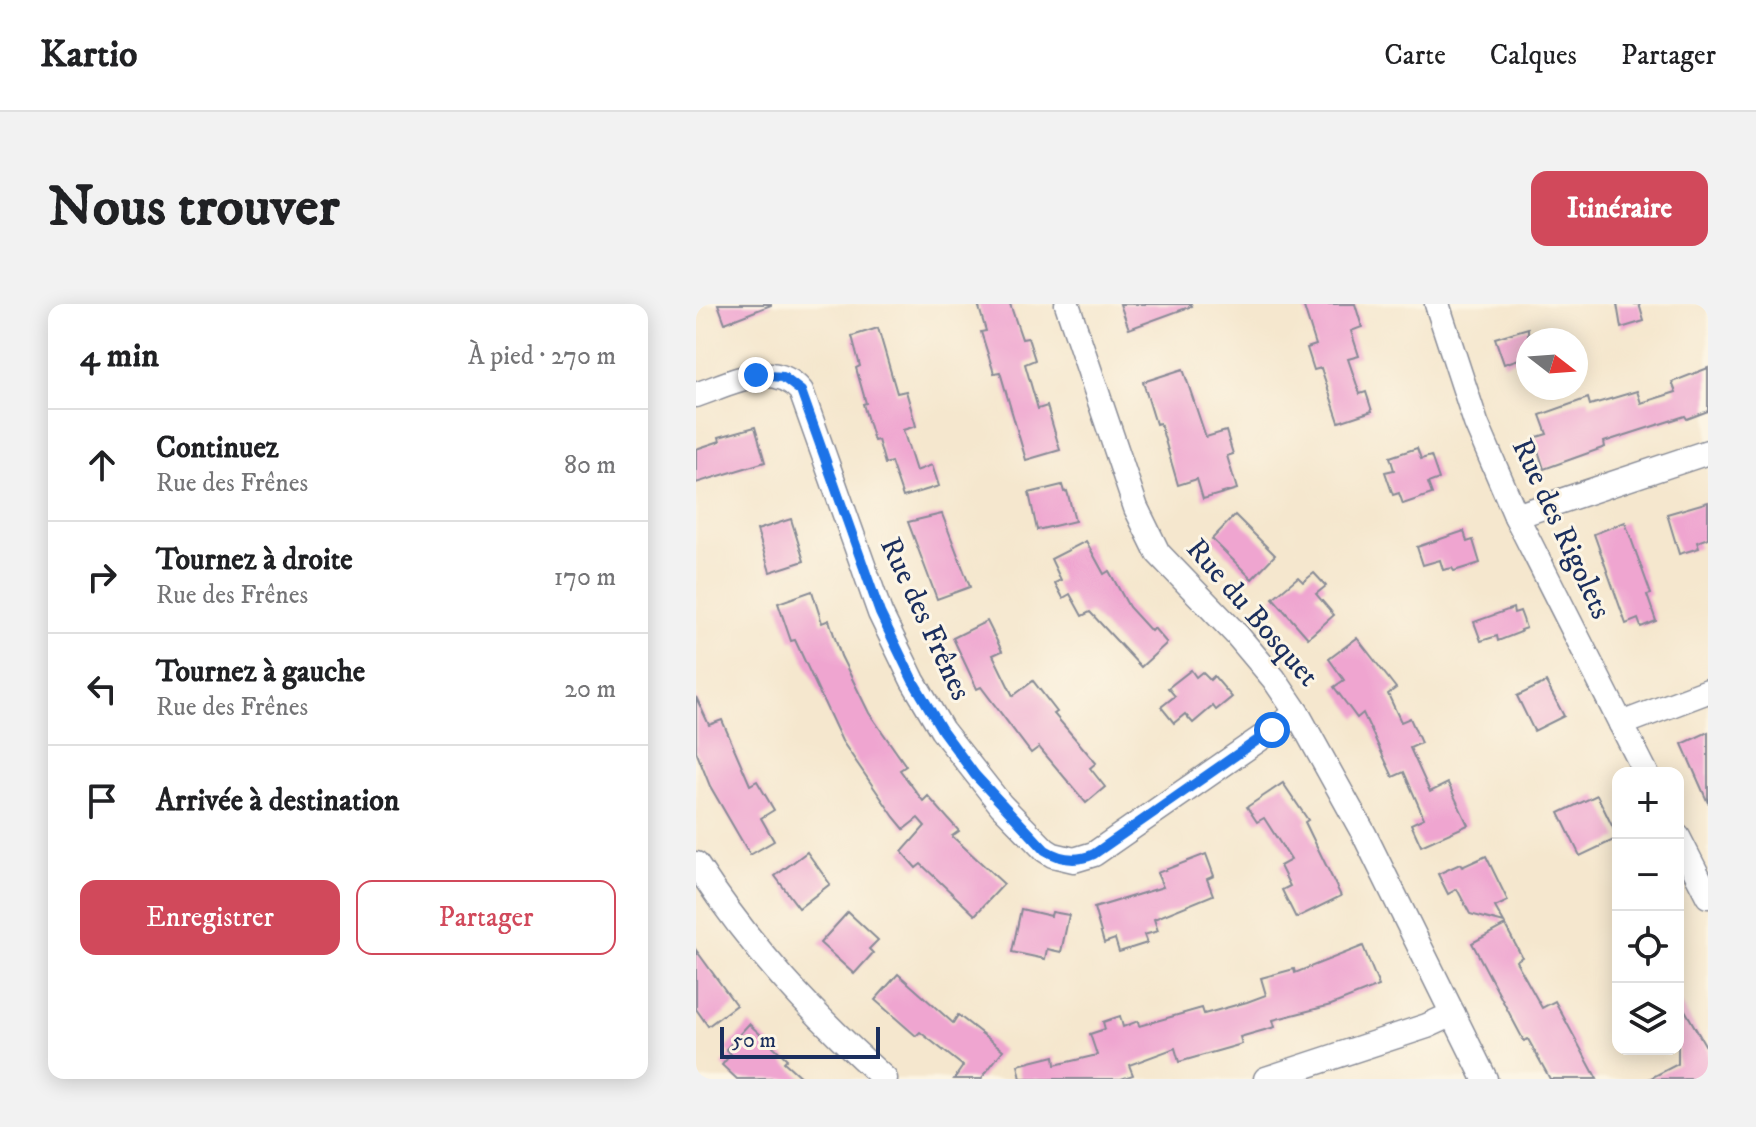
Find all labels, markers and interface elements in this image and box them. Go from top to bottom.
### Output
text: Kartio [40,31,137,79]
text: Carte [1384,38,1446,73]
text: Calques [1490,38,1577,73]
text: Partager [1621,38,1716,73]
button: Itinéraire [1531,171,1708,246]
text: Nous trouver [48,173,339,243]
north arrow [1516,328,1588,400]
text: 4 min [80,335,159,377]
text: À pied · 270 m [468,340,616,373]
route end [738,357,774,393]
text: Continuez [156,430,279,467]
street label: Rue des Rigolets [1503,433,1619,625]
icon: ahead [80,443,124,487]
text: 80 m [564,449,616,482]
text: Rue des Frênes [156,467,308,500]
street label: Rue du Bosquet [1178,531,1326,695]
street label: Rue des Frênes [871,532,979,706]
text: Tournez à droite [156,542,353,579]
icon: right [80,555,124,599]
text: 170 m [554,561,616,594]
text: Rue des Frênes [156,579,308,612]
text: Tournez à gauche [156,654,365,691]
icon: left [80,667,124,711]
text: 20 m [564,673,616,706]
text: Rue des Frênes [156,691,308,724]
route start [1254,712,1290,748]
map controls [1612,767,1684,1055]
button: + [1612,767,1684,839]
icon: arrive [80,779,124,823]
text: Arrivée à destination [156,783,400,820]
button: − [1612,839,1684,911]
button: Enregistrer [80,880,340,955]
button: Partager [356,880,616,955]
button: locate [1612,911,1684,983]
button: layers [1612,983,1684,1055]
scale bar [720,1023,880,1059]
text: 50 m [732,1027,776,1054]

